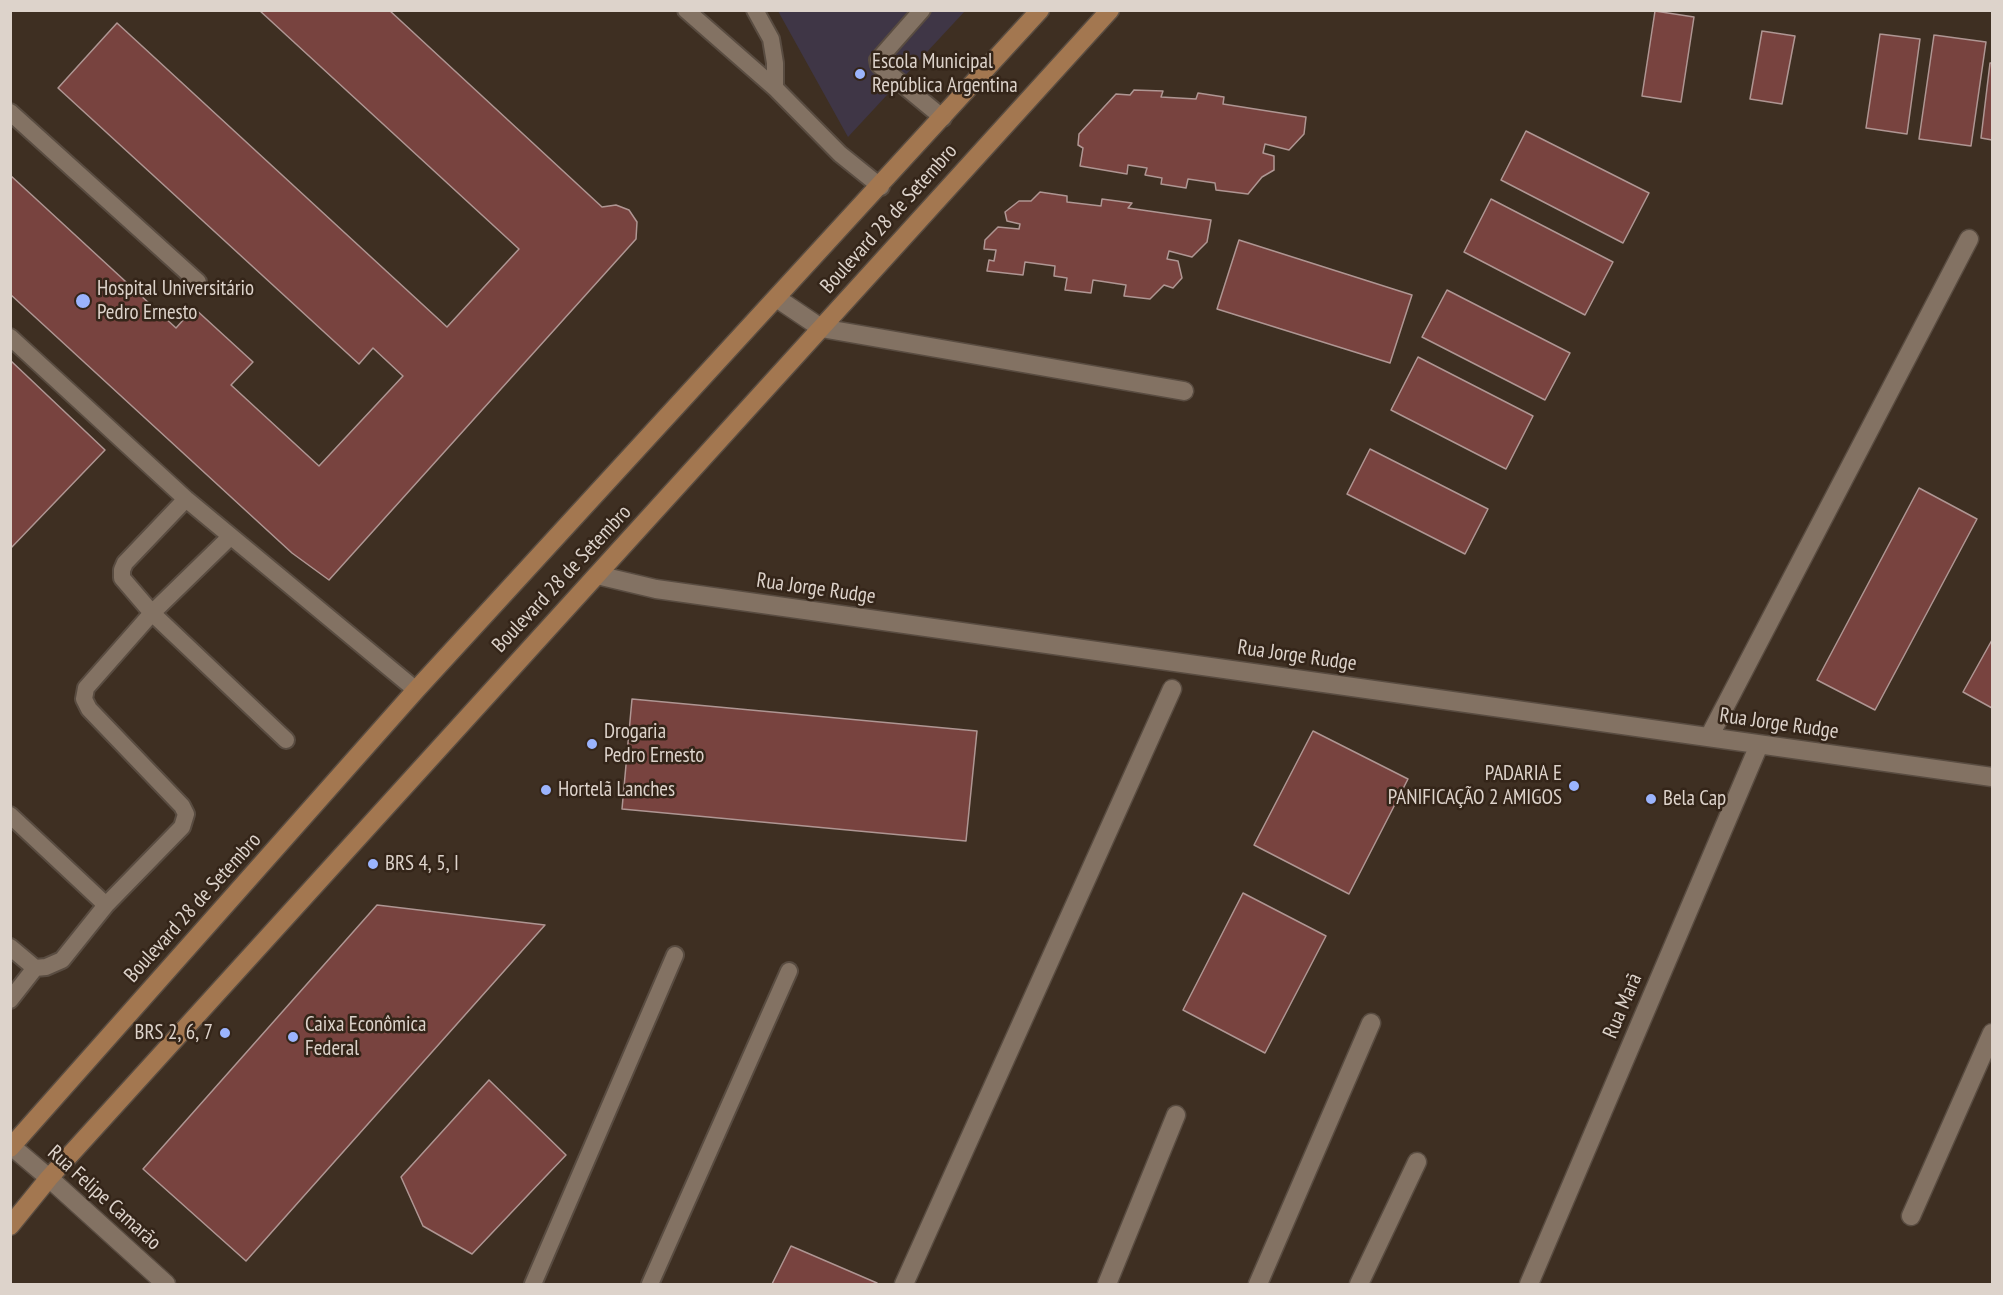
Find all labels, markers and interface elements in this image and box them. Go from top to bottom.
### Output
place label: Escola Municipal República Argentina [872,49,1018,99]
marker: Escola Municipal República Argentina [853,67,867,81]
street label: Boulevard 28 de Setembro [815,139,963,299]
place label: Hospital Universitário Pedro Ernesto [97,276,254,326]
marker: Hospital Universitário Pedro Ernesto [74,292,92,310]
street label: Boulevard 28 de Setembro [487,500,637,658]
street label: Rua Jorge Rudge [755,568,877,610]
street label: Rua Jorge Rudge [1236,635,1358,677]
street label: Rua Jorge Rudge [1718,703,1840,745]
place label: Drogaria Pedro Ernesto [604,719,704,769]
marker: Drogaria Pedro Ernesto [585,737,599,751]
place label: PADARIA E PANIFICAÇÃO 2 AMIGOS [1388,761,1562,811]
place label: Hortelã Lanches [558,777,675,803]
marker: PADARIA E PANIFICAÇÃO 2 AMIGOS [1567,779,1581,793]
marker: Hortelã Lanches [539,783,553,797]
place label: Bela Cap [1663,786,1726,812]
marker: Bela Cap [1644,792,1658,806]
street label: Boulevard 28 de Setembro [119,828,267,988]
place label: BRS 4, 5, I [385,851,459,877]
marker: BRS 4, 5, I [366,857,380,871]
street label: Rua Marã [1598,970,1648,1042]
place label: Caixa Econômica Federal [305,1012,426,1062]
place label: BRS 2, 6, 7 [135,1020,213,1046]
marker: BRS 2, 6, 7 [218,1026,232,1040]
marker: Caixa Econômica Federal [286,1030,300,1044]
street label: Rua Felipe Camarão [42,1140,166,1256]

